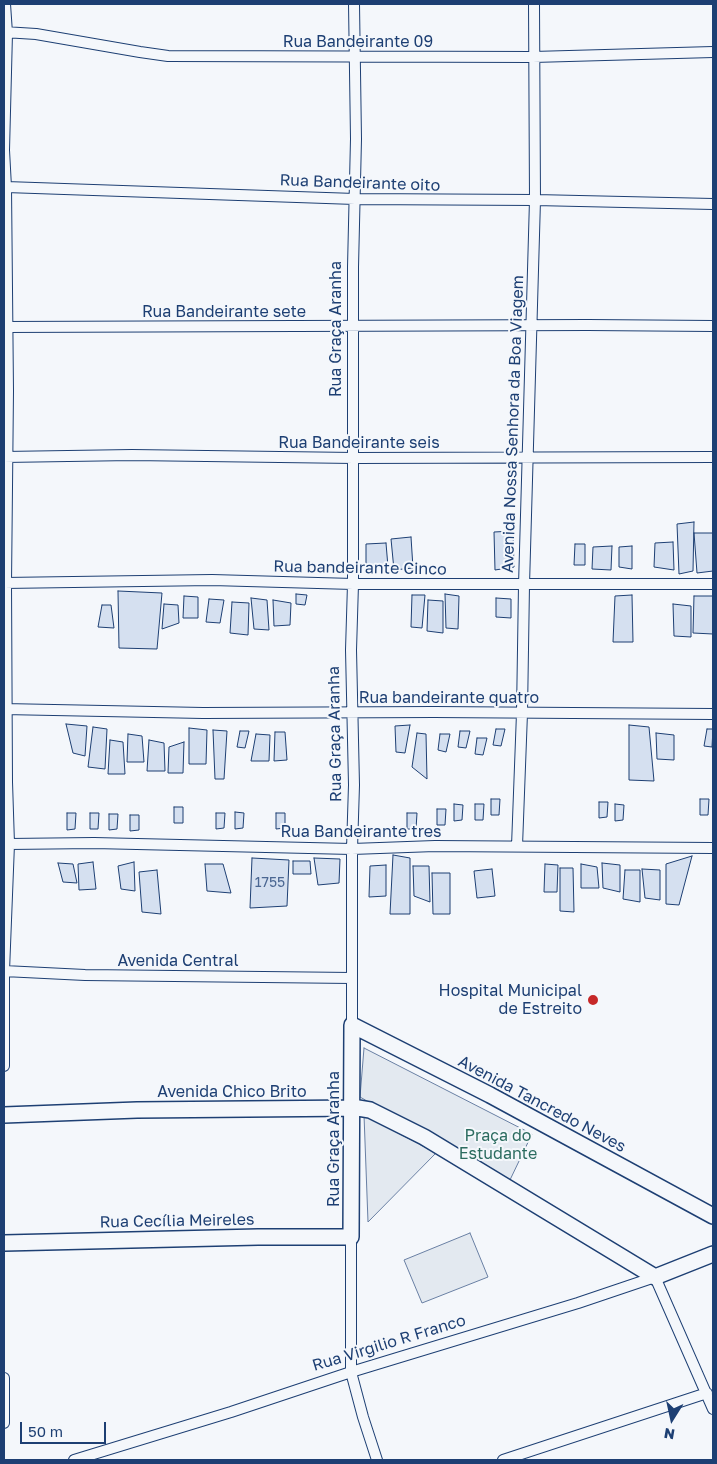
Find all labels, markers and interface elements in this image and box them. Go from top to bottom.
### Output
street label: Rua Bandeirante 09 [283,32,433,52]
street label: Rua Bandeirante oito [279,171,441,195]
street label: Rua Graça Aranha [326,261,346,397]
street label: Avenida Nossa Senhora da Boa Viagem [498,275,528,573]
street label: Rua Bandeirante sete [142,302,306,322]
street label: Rua Bandeirante seis [278,433,440,453]
street label: Rua bandeirante Cinco [273,557,447,579]
street label: Rua Graça Aranha [324,666,346,802]
street label: Rua bandeirante quatro [359,688,539,708]
street label: Rua Bandeirante tres [280,822,442,842]
house number: 1755 [255,875,285,891]
street label: Avenida Central [117,951,239,971]
place label: Hospital Municipal de Estreito [438,981,582,1019]
marker: Hospital Municipal de Estreito [586,993,600,1007]
street label: Avenida Tancredo Neves [455,1052,629,1156]
street label: Rua Graça Aranha [324,1071,344,1207]
street label: Avenida Chico Brito [157,1082,307,1102]
park label: Praça do Estudante [459,1126,537,1164]
street label: Rua Cecília Meireles [100,1210,254,1232]
street label: Rua Virgilio R Franco [310,1311,468,1375]
north arrow [647,1394,697,1444]
scale bar [22,1412,109,1444]
text: 50 m [28,1422,63,1440]
text: N [663,1425,676,1444]

